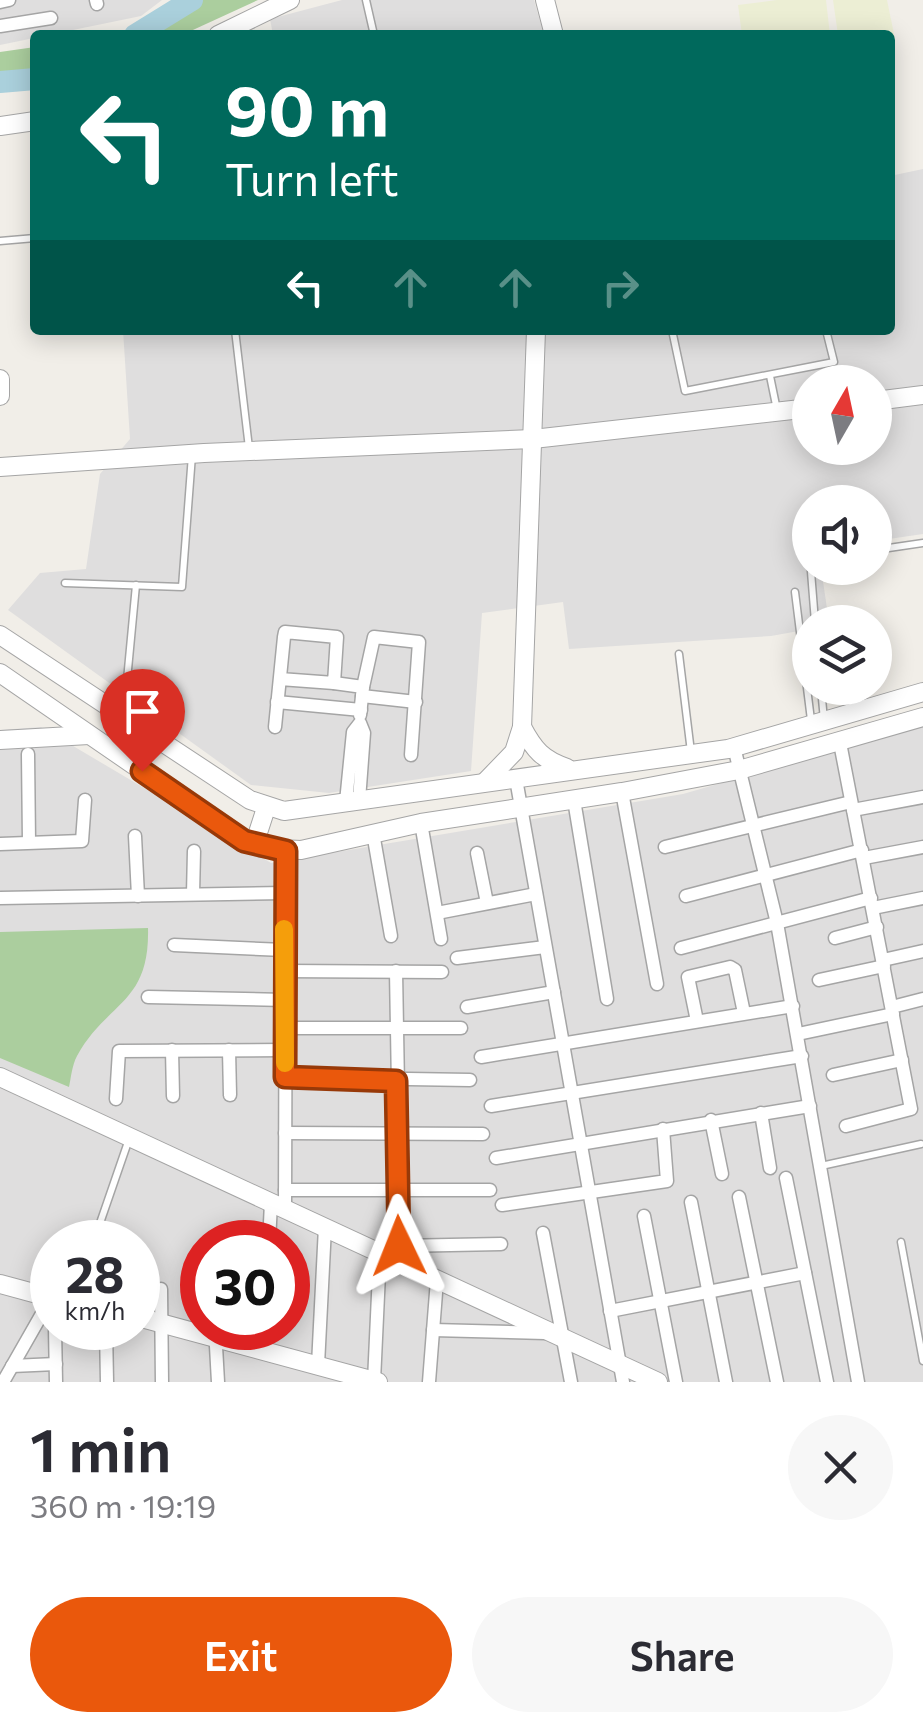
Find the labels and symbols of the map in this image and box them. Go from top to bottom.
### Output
north arrow [792,365,892,465]
pin [100,669,185,772]
position arrow [347,1194,451,1298]
speed limit sign: 30 [180,1220,310,1350]

